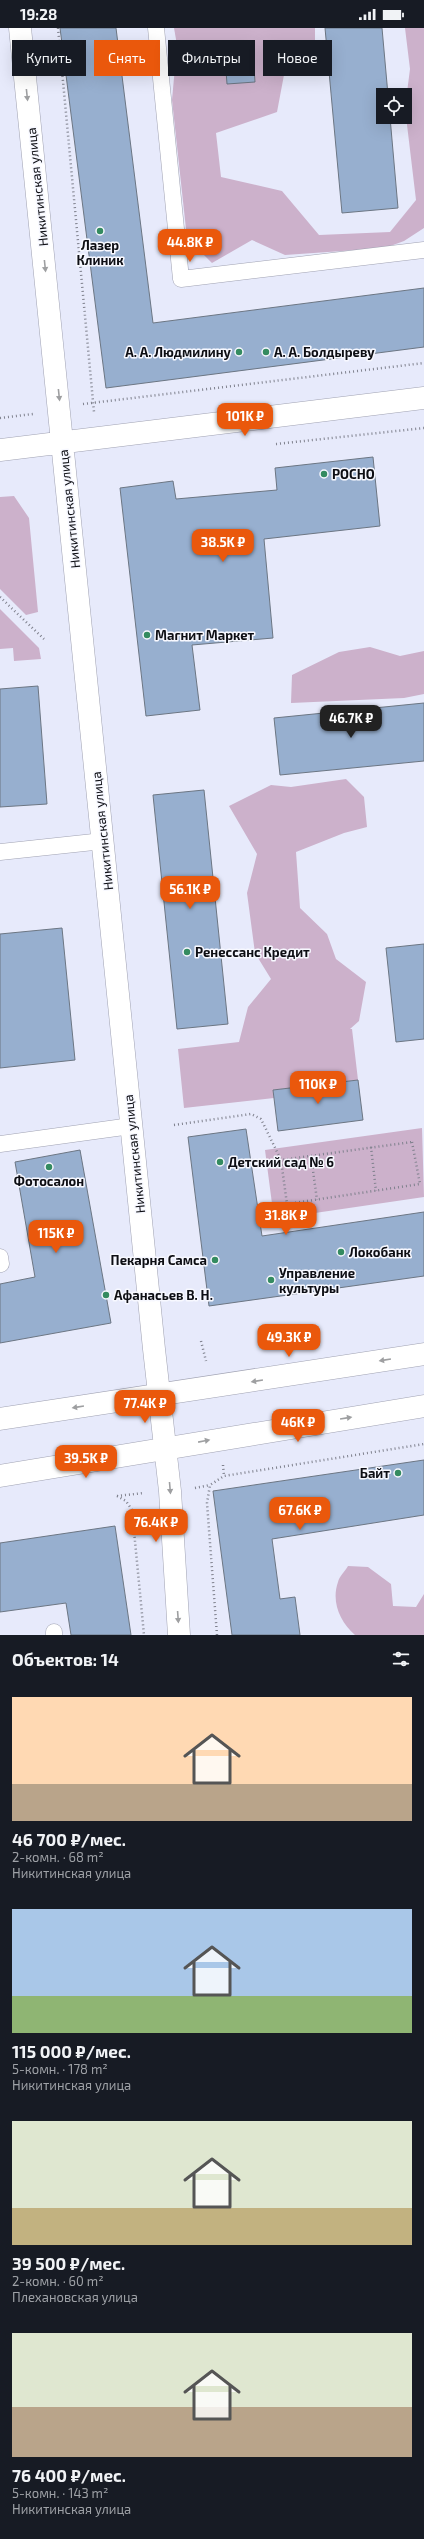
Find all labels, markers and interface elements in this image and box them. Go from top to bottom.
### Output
text: 19:28 [20,5,57,23]
chip: Купить [12,40,86,76]
chip: Снять [94,40,160,76]
chip: Фильтры [168,40,255,76]
chip: Новое [263,40,332,76]
map controls [376,88,412,124]
button: locate [376,88,412,124]
one-way arrow [24,89,31,101]
street label: Никитинская улица [23,127,51,247]
marker: Лазер Клиник [95,226,105,236]
pin: 44.8K ₽ [153,229,227,263]
text: 44.8K ₽ [167,234,213,250]
place label: Лазер Клиник [76,237,124,268]
one-way arrow [42,260,49,272]
place label: А. А. Людмилину [125,344,232,360]
place label: А. А. Болдыреву [274,344,375,360]
marker: А. А. Людмилину [234,347,244,357]
marker: А. А. Болдыреву [261,347,271,357]
one-way arrow [55,389,62,401]
pin: 101K ₽ [212,403,278,437]
text: 101K ₽ [226,408,264,424]
street label: Никитинская улица [55,449,83,569]
place label: РОСНО [332,466,375,482]
marker: РОСНО [319,469,329,479]
pin: 38.5K ₽ [186,529,260,563]
text: 38.5K ₽ [201,534,245,550]
place label: Магнит Маркет [155,627,254,643]
marker: Магнит Маркет [142,630,152,640]
pin: 46.7K ₽ [314,705,388,739]
text: 46.7K ₽ [329,710,373,726]
street label: Никитинская улица [88,771,116,891]
pin: 56.1K ₽ [153,876,227,910]
text: 56.1K ₽ [169,881,211,897]
place label: Ренессанс Кредит [195,944,310,960]
marker: Ренессанс Кредит [182,947,192,957]
pin: 110K ₽ [285,1071,351,1105]
text: 110K ₽ [299,1076,337,1092]
street label: Никитинская улица [120,1094,148,1214]
place label: Детский сад № 6 [228,1154,334,1170]
marker: Детский сад № 6 [215,1157,225,1167]
marker: Фотосалон [44,1162,54,1172]
place label: Фотосалон [14,1173,84,1189]
pin: 31.8K ₽ [249,1202,323,1236]
text: 31.8K ₽ [265,1207,307,1223]
pin: 115K ₽ [23,1220,89,1254]
text: 115K ₽ [37,1225,75,1241]
place label: Локобанк [349,1244,412,1260]
marker: Локобанк [336,1247,346,1257]
place label: Пекарня Самса [111,1252,207,1268]
marker: Пекарня Самса [210,1255,220,1265]
place label: Управление культуры [279,1265,355,1296]
marker: Управление культуры [266,1275,276,1285]
place label: Афанасьев В. Н. [114,1287,213,1303]
marker: Афанасьев В. Н. [101,1290,111,1300]
pin: 49.3K ₽ [252,1324,326,1358]
text: 49.3K ₽ [266,1329,312,1345]
one-way arrow [379,1358,392,1364]
one-way arrow [251,1378,263,1384]
pin: 77.4K ₽ [108,1390,182,1424]
text: 77.4K ₽ [123,1395,167,1411]
one-way arrow [72,1404,85,1410]
pin: 46K ₽ [270,1409,326,1443]
text: 46K ₽ [281,1414,315,1430]
one-way arrow [340,1415,352,1421]
one-way arrow [198,1438,210,1444]
pin: 39.5K ₽ [49,1445,123,1479]
text: 39.5K ₽ [64,1450,108,1466]
place label: Байт [360,1465,390,1481]
marker: Байт [393,1468,403,1478]
one-way arrow [166,1482,173,1494]
pin: 67.6K ₽ [263,1497,337,1531]
text: 67.6K ₽ [278,1502,322,1518]
pin: 76.4K ₽ [119,1509,193,1543]
text: 76.4K ₽ [134,1514,178,1530]
one-way arrow [175,1611,182,1623]
icon: filters [390,1648,412,1670]
text: Объектов: 14 [12,1649,119,1669]
icon: home [176,1723,248,1795]
text: 46 700 ₽/мес. [12,1829,126,1849]
text: 2-комн. · 68 m² [12,1849,104,1865]
text: Никитинская улица [12,1865,131,1881]
icon: home [176,1935,248,2007]
text: 115 000 ₽/мес. [12,2041,131,2061]
text: 5-комн. · 178 m² [12,2061,108,2077]
text: Никитинская улица [12,2077,131,2093]
icon: home [176,2147,248,2219]
text: 39 500 ₽/мес. [12,2253,125,2273]
text: 2-комн. · 60 m² [12,2273,104,2289]
text: Плехановская улица [12,2289,138,2305]
icon: home [176,2359,248,2431]
text: 76 400 ₽/мес. [12,2465,126,2485]
text: 5-комн. · 143 m² [12,2485,108,2501]
text: Никитинская улица [12,2501,131,2517]

